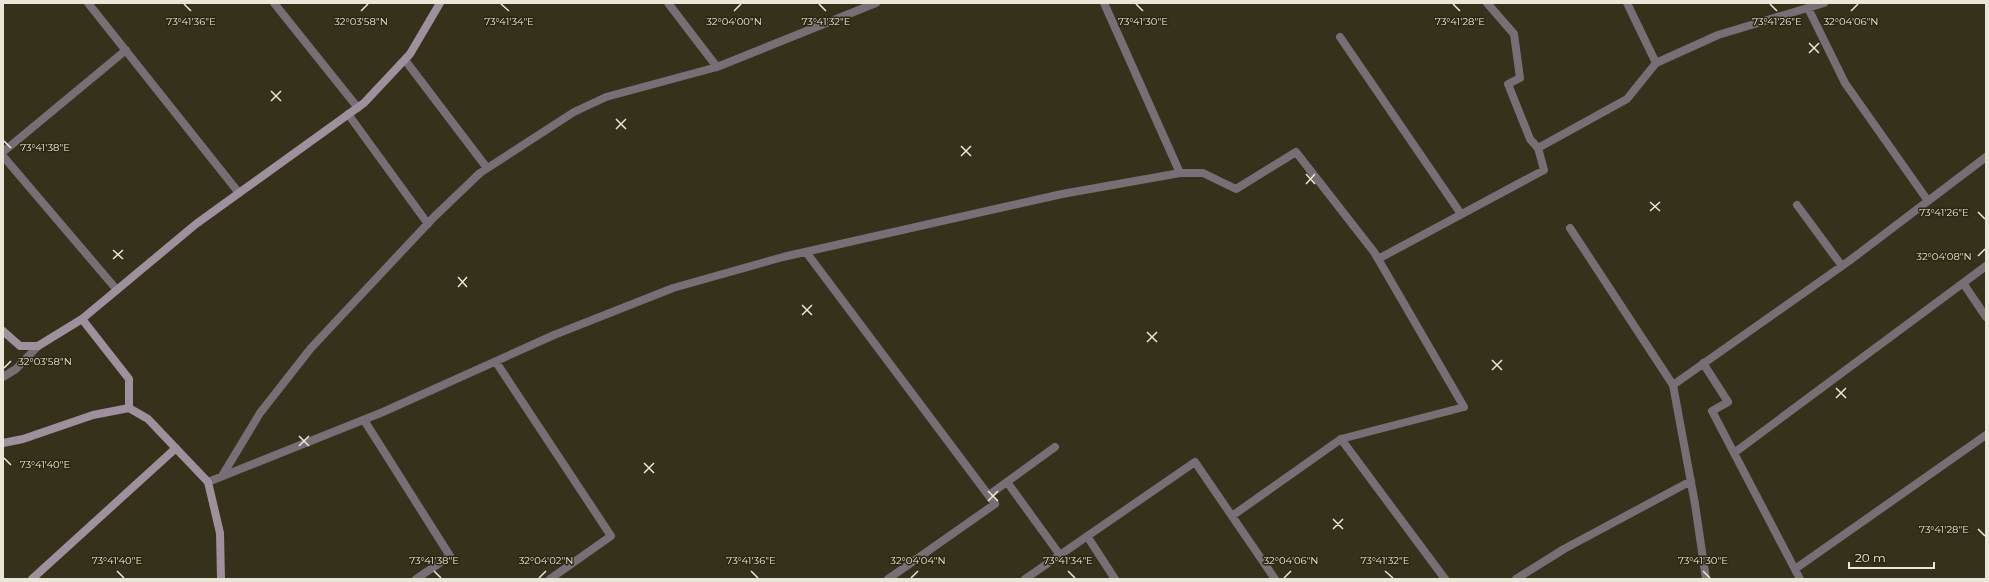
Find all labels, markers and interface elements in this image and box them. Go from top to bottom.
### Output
text: 73°41'36"E [166,15,216,28]
text: 32°03'58"N [334,15,388,28]
text: 73°41'34"E [484,15,534,28]
text: 32°04'00"N [706,15,762,28]
text: 73°41'32"E [802,15,851,28]
text: 73°41'30"E [1118,15,1168,28]
text: 73°41'28"E [1435,15,1485,28]
text: 73°41'26"E [1752,15,1802,28]
text: 32°04'06"N [1823,15,1879,28]
text: 73°41'38"E [20,141,70,154]
text: 73°41'26"E [1919,206,1969,219]
text: 32°04'08"N [1916,250,1972,263]
text: 32°03'58"N [18,355,72,368]
text: 73°41'40"E [20,458,71,471]
text: 73°41'28"E [1919,523,1969,536]
scale bar [1849,544,1934,570]
text: 20 m [1855,550,1886,565]
text: 73°41'40"E [92,554,143,567]
text: 73°41'38"E [409,554,459,567]
text: 32°04'02"N [519,554,573,567]
text: 73°41'36"E [726,554,776,567]
text: 32°04'04"N [890,554,946,567]
text: 73°41'34"E [1043,554,1093,567]
text: 32°04'06"N [1263,554,1319,567]
text: 73°41'32"E [1361,554,1410,567]
text: 73°41'30"E [1678,554,1728,567]

